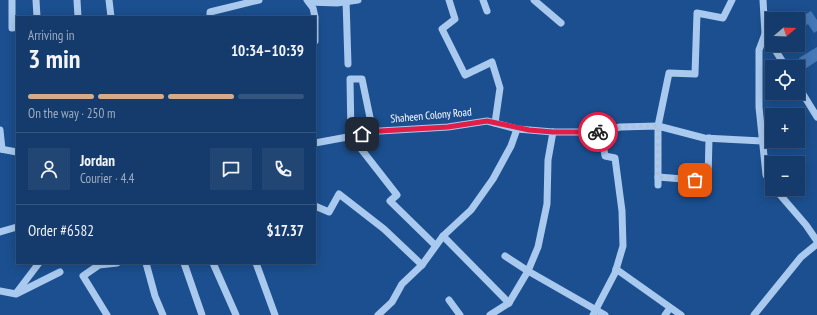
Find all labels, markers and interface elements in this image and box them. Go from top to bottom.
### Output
north arrow [765,12,805,52]
map controls [765,12,805,196]
text: Arriving in [28,27,75,44]
text: 10:34–10:39 [231,41,304,60]
text: 3 min [28,42,81,75]
button: locate [765,60,805,100]
street label: Shaheen Colony Road [390,104,472,126]
text: On the way · 250 m [28,105,115,122]
button: + [765,108,805,148]
courier [578,112,618,152]
pin [345,117,379,151]
icon: bike [587,121,609,143]
icon: home [351,123,373,145]
button: person [28,148,70,190]
button: chat [210,148,252,190]
button: phone [262,148,304,190]
text: Jordan [80,151,115,170]
button: − [765,156,805,196]
pin [678,163,712,197]
icon: bag [684,169,706,191]
text: Courier · 4.4 [80,170,134,187]
text: Order #6582 [28,221,94,240]
text: $17.37 [266,221,304,240]

